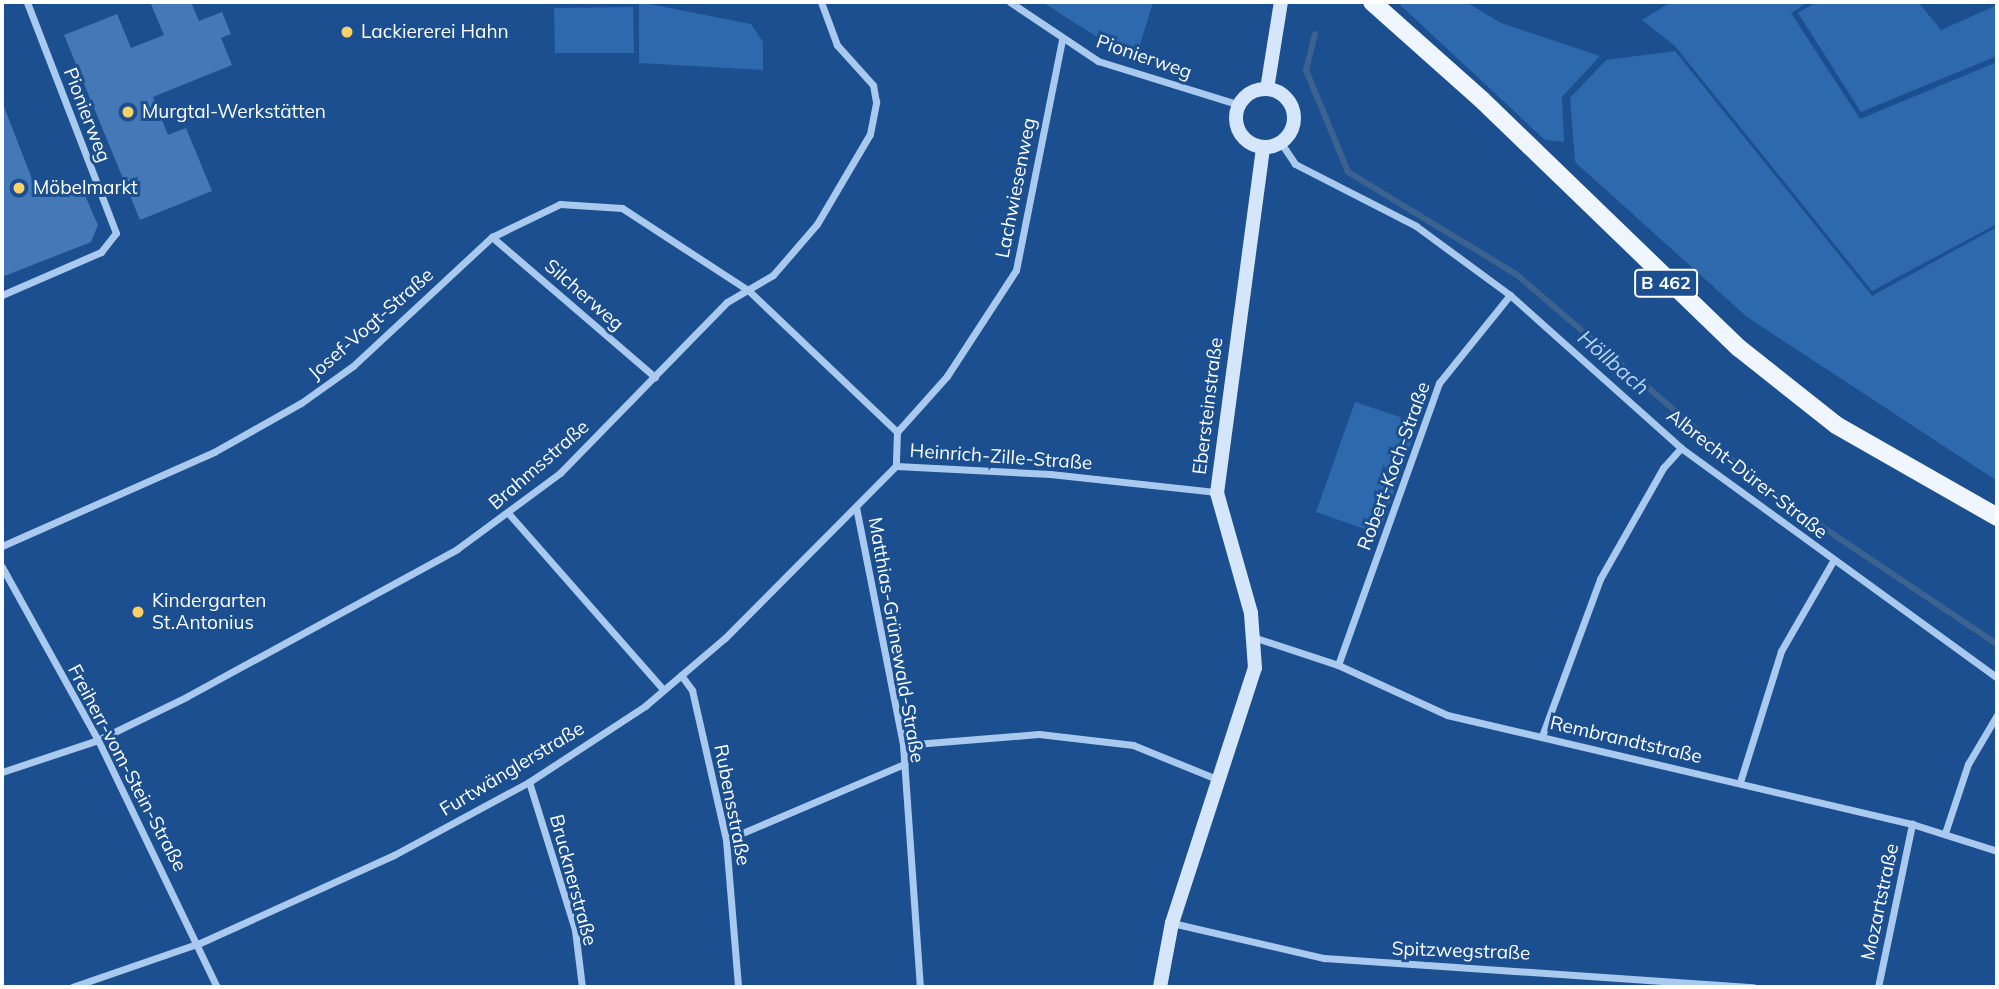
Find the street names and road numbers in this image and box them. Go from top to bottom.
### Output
street label: Pionierweg [1093,30,1195,84]
street label: Pionierweg [59,65,115,165]
street label: Lachwiesenweg [991,116,1041,260]
street label: Silcherweg [540,254,628,336]
street label: Josef-Vogt-Straße [304,264,438,384]
road number: B 462 [1633,268,1699,298]
street label: Ebersteinstraße [1188,336,1228,476]
street label: Robert-Koch-Straße [1353,379,1435,553]
street label: Albrecht-Dürer-Straße [1662,404,1832,544]
street label: Brahmsstraße [484,415,594,515]
street label: Heinrich-Zille-Straße [909,439,1093,475]
street label: Matthias-Grünewald-Straße [863,515,929,765]
street label: Freiherr-vom-Stein-Straße [63,661,191,875]
street label: Rembrandtstraße [1548,711,1704,769]
street label: Furtwänglerstraße [436,717,588,821]
street label: Rubensstraße [709,742,755,868]
street label: Brucknerstraße [545,812,601,948]
street label: Mozartstraße [1856,842,1904,962]
street label: Spitzwegstraße [1391,937,1531,965]

